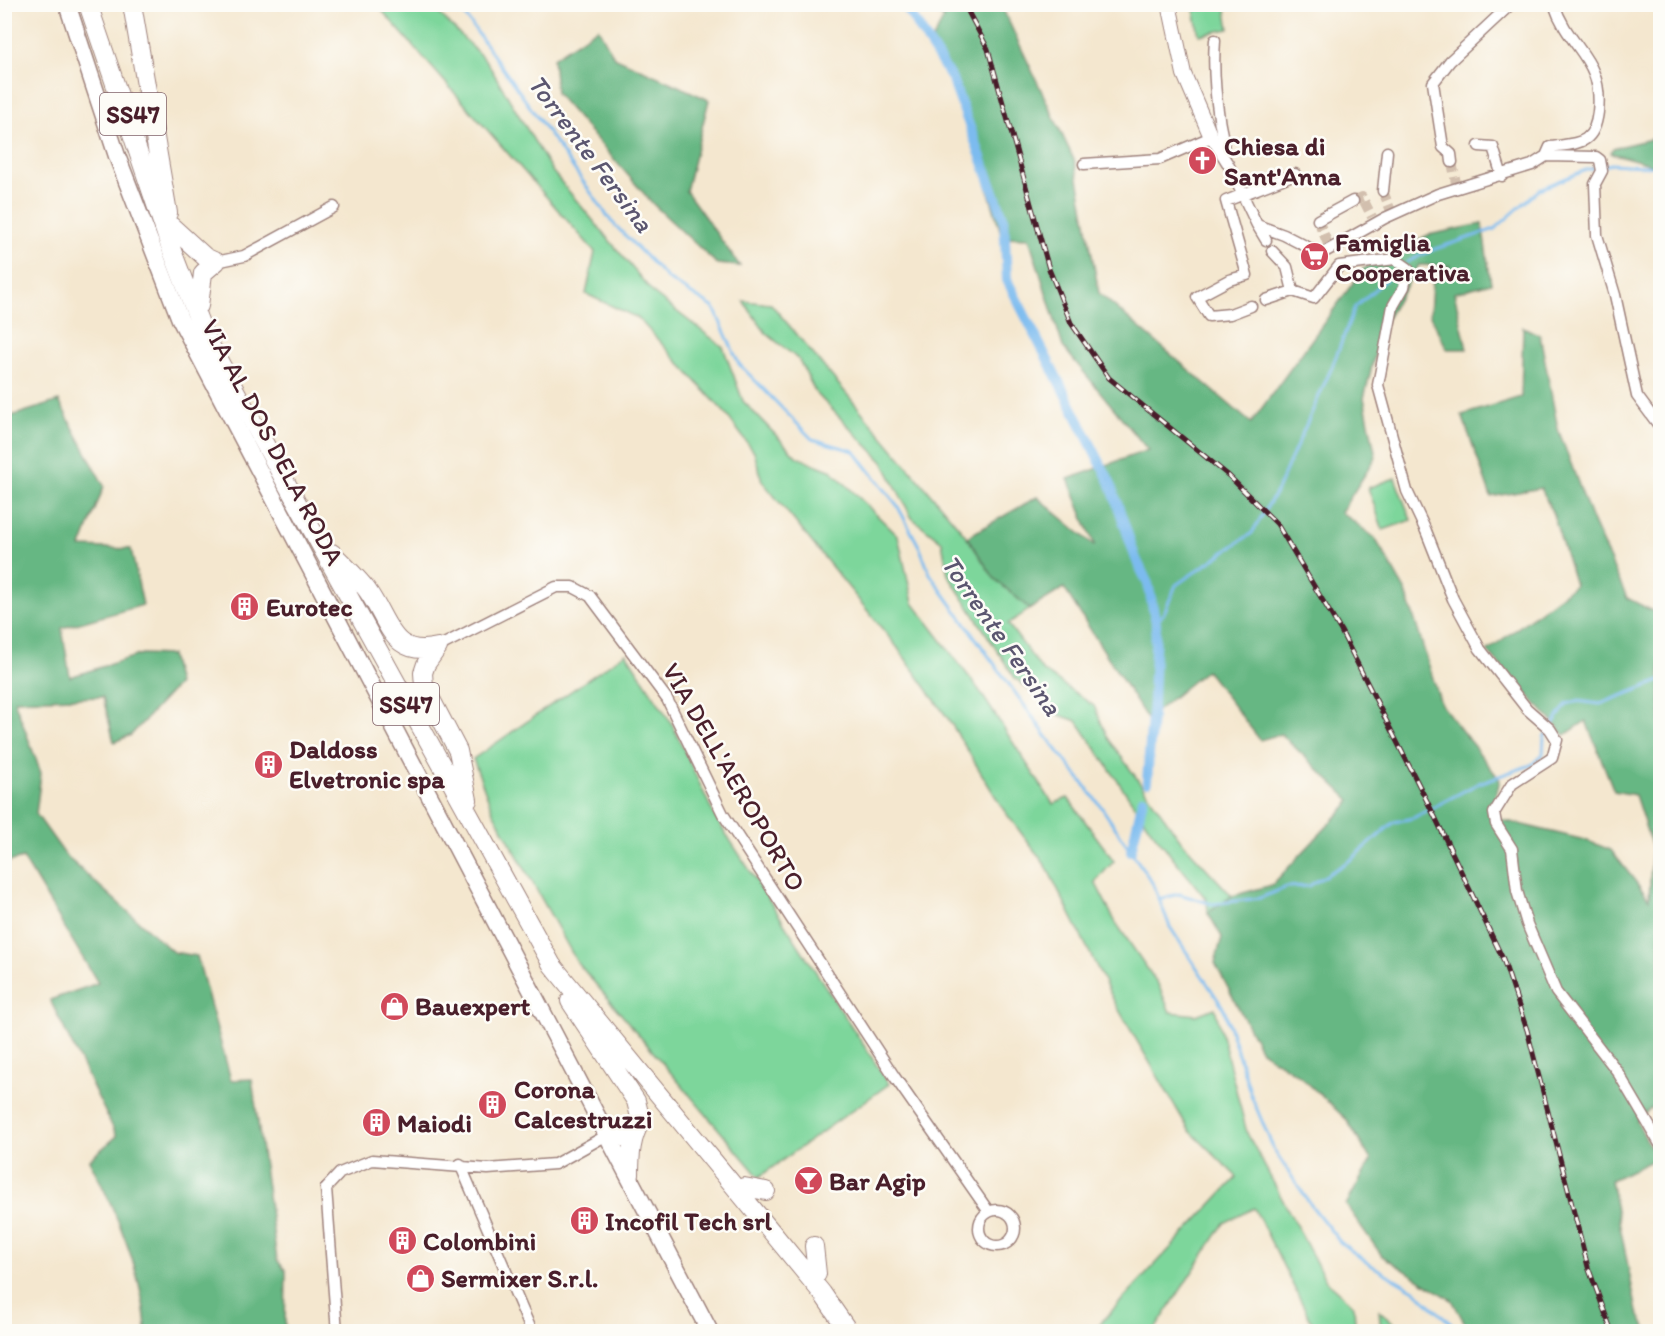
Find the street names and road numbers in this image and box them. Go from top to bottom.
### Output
road number: SS47 [100,93,166,135]
street label: VIA AL DOS DELA RODA [195,314,352,571]
street label: VIA DELL'AEROPORTO [655,657,813,897]
road number: SS47 [373,683,439,725]

